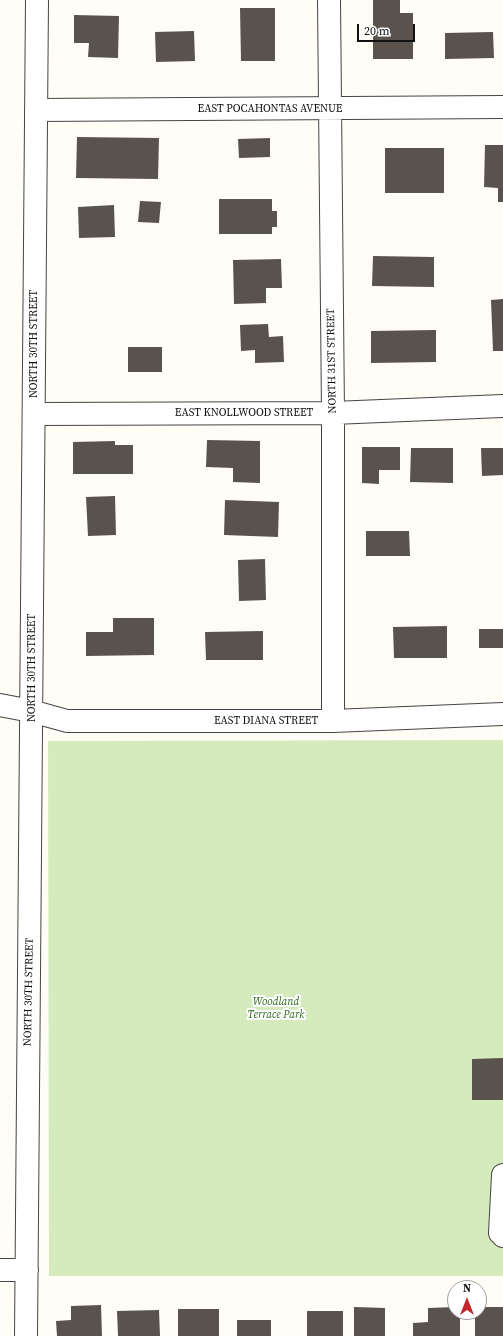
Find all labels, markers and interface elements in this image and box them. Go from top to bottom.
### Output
scale bar [359,16,417,42]
text: 20 m [364,23,390,39]
street label: EAST POCAHONTAS AVENUE [197,102,343,116]
street label: NORTH 30TH STREET [27,290,41,398]
street label: NORTH 31ST STREET [324,308,340,414]
street label: EAST KNOLLWOOD STREET [175,406,313,420]
street label: NORTH 30TH STREET [25,614,39,722]
street label: EAST DIANA STREET [214,714,318,728]
street label: NORTH 30TH STREET [21,938,37,1046]
park label: Woodland Terrace Park [248,995,304,1021]
north arrow [447,1280,487,1320]
text: N [463,1281,471,1296]

